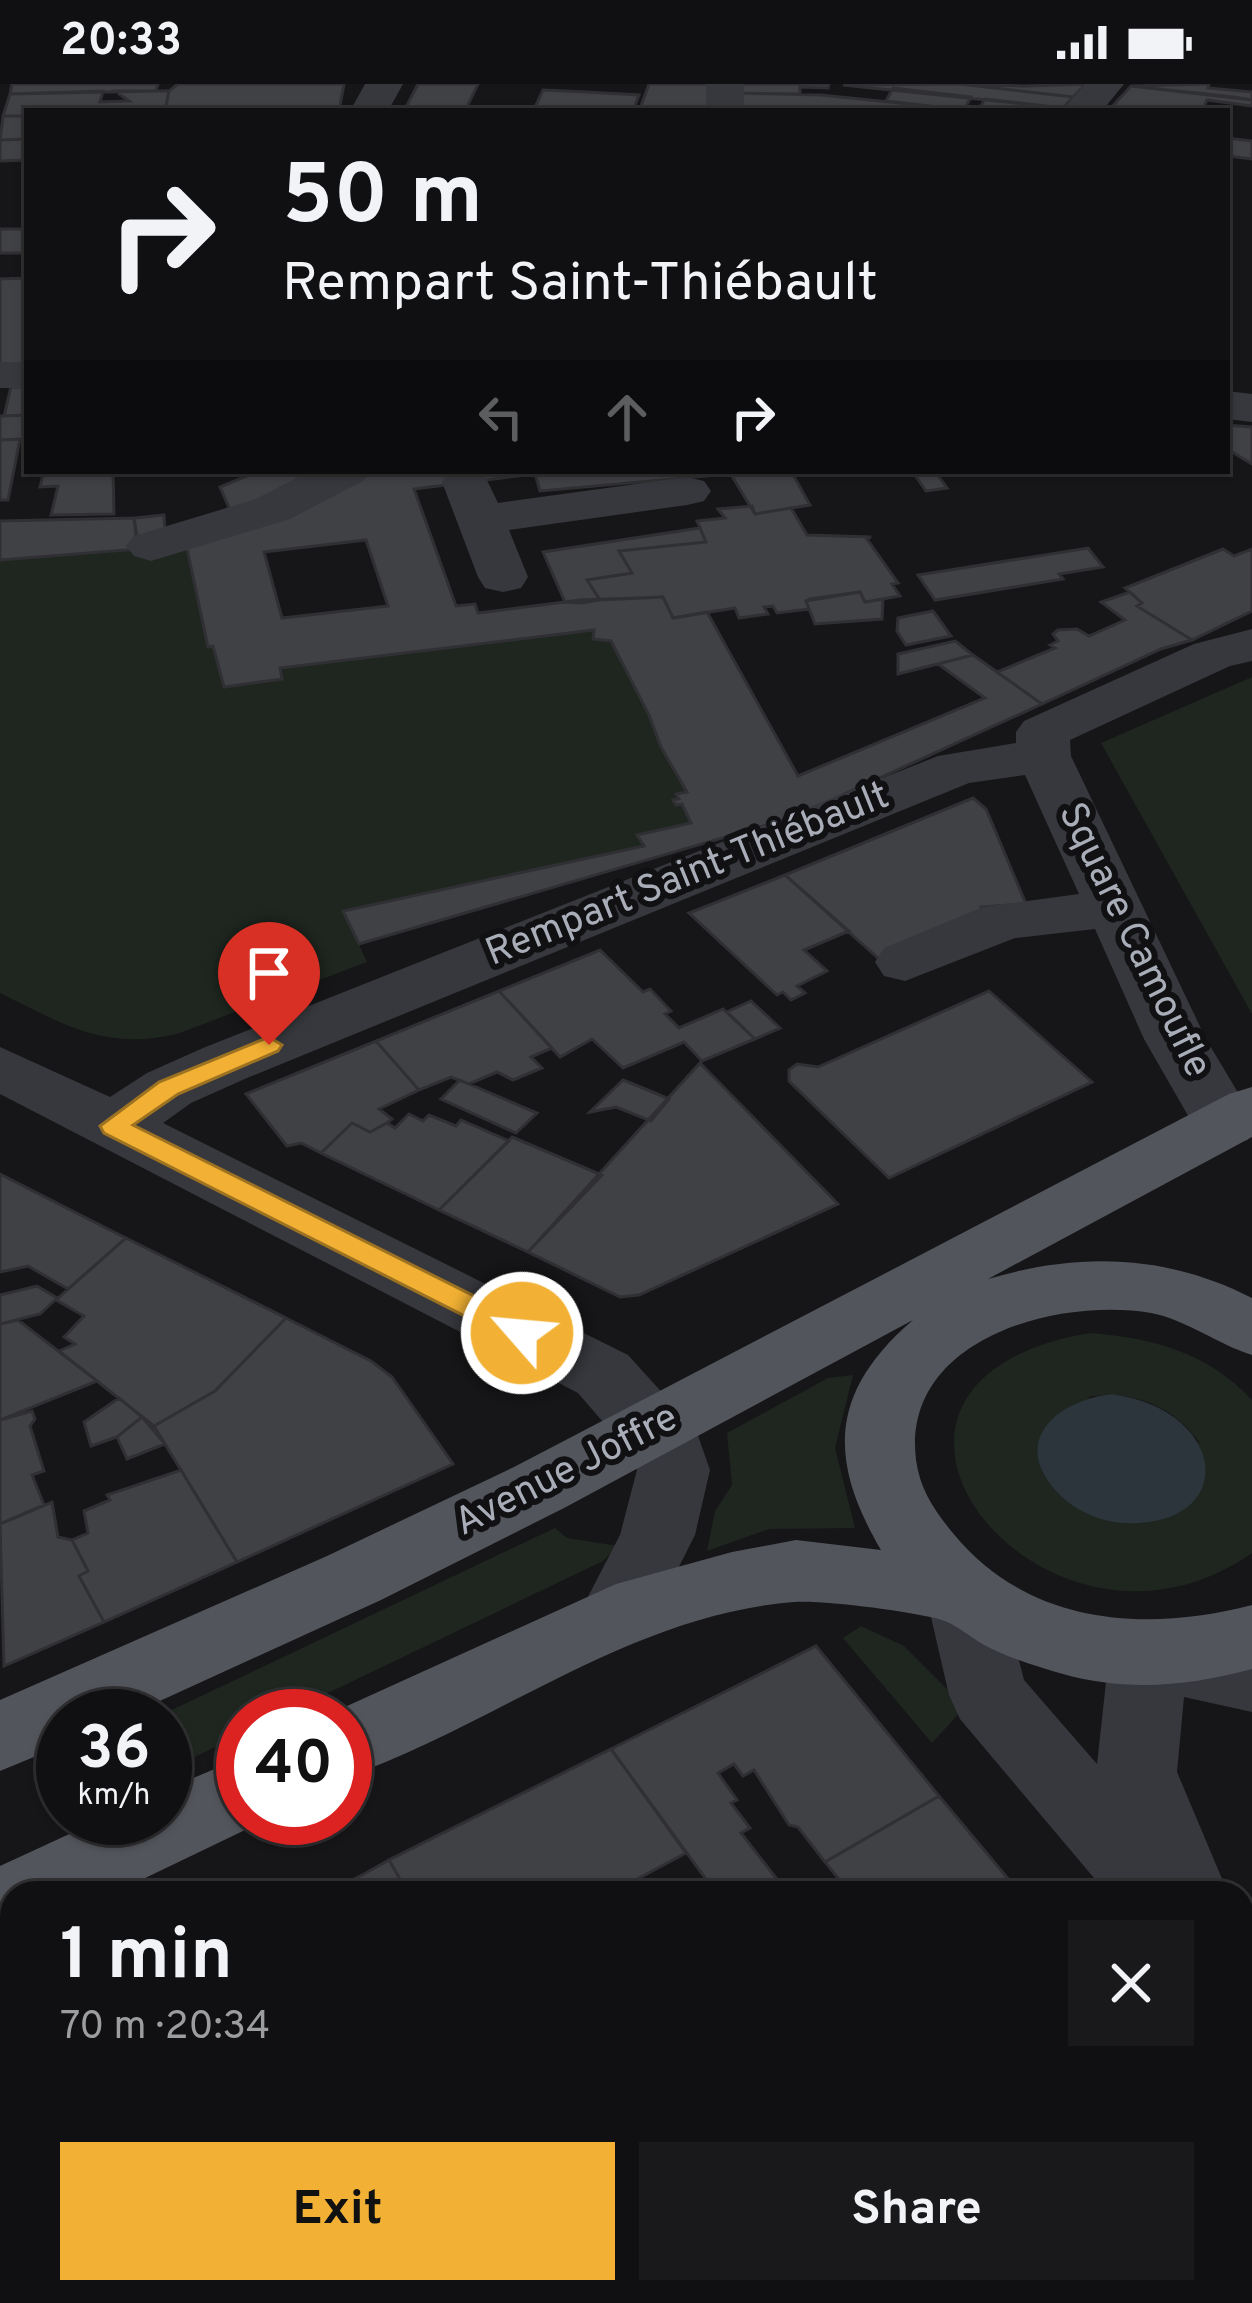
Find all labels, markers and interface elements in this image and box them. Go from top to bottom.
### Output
text: 20:33 [60,14,182,71]
text: 50 m [282,147,483,253]
icon: right [84,156,240,312]
text: Rempart Saint-Thiébault [282,251,878,320]
icon: left [468,384,534,450]
icon: ahead [594,384,660,450]
icon: right [720,384,786,450]
street label: Rempart Saint-Thiébault [479,773,897,979]
street label: Square Camoufle [1045,795,1221,1087]
pin [218,922,320,1045]
icon: arrive [236,940,302,1006]
position arrow [459,1270,585,1396]
street label: Avenue Joffre [447,1395,687,1549]
speed limit sign: 40 [216,1689,372,1845]
text: 36 [78,1714,150,1790]
text: km/h [78,1778,150,1815]
text: 1 min [60,1913,233,2005]
button: close [1068,1920,1194,2046]
text: 70 m · 20:34 [60,2004,270,2053]
button: Exit [60,2142,615,2280]
button: Share [639,2142,1194,2280]

